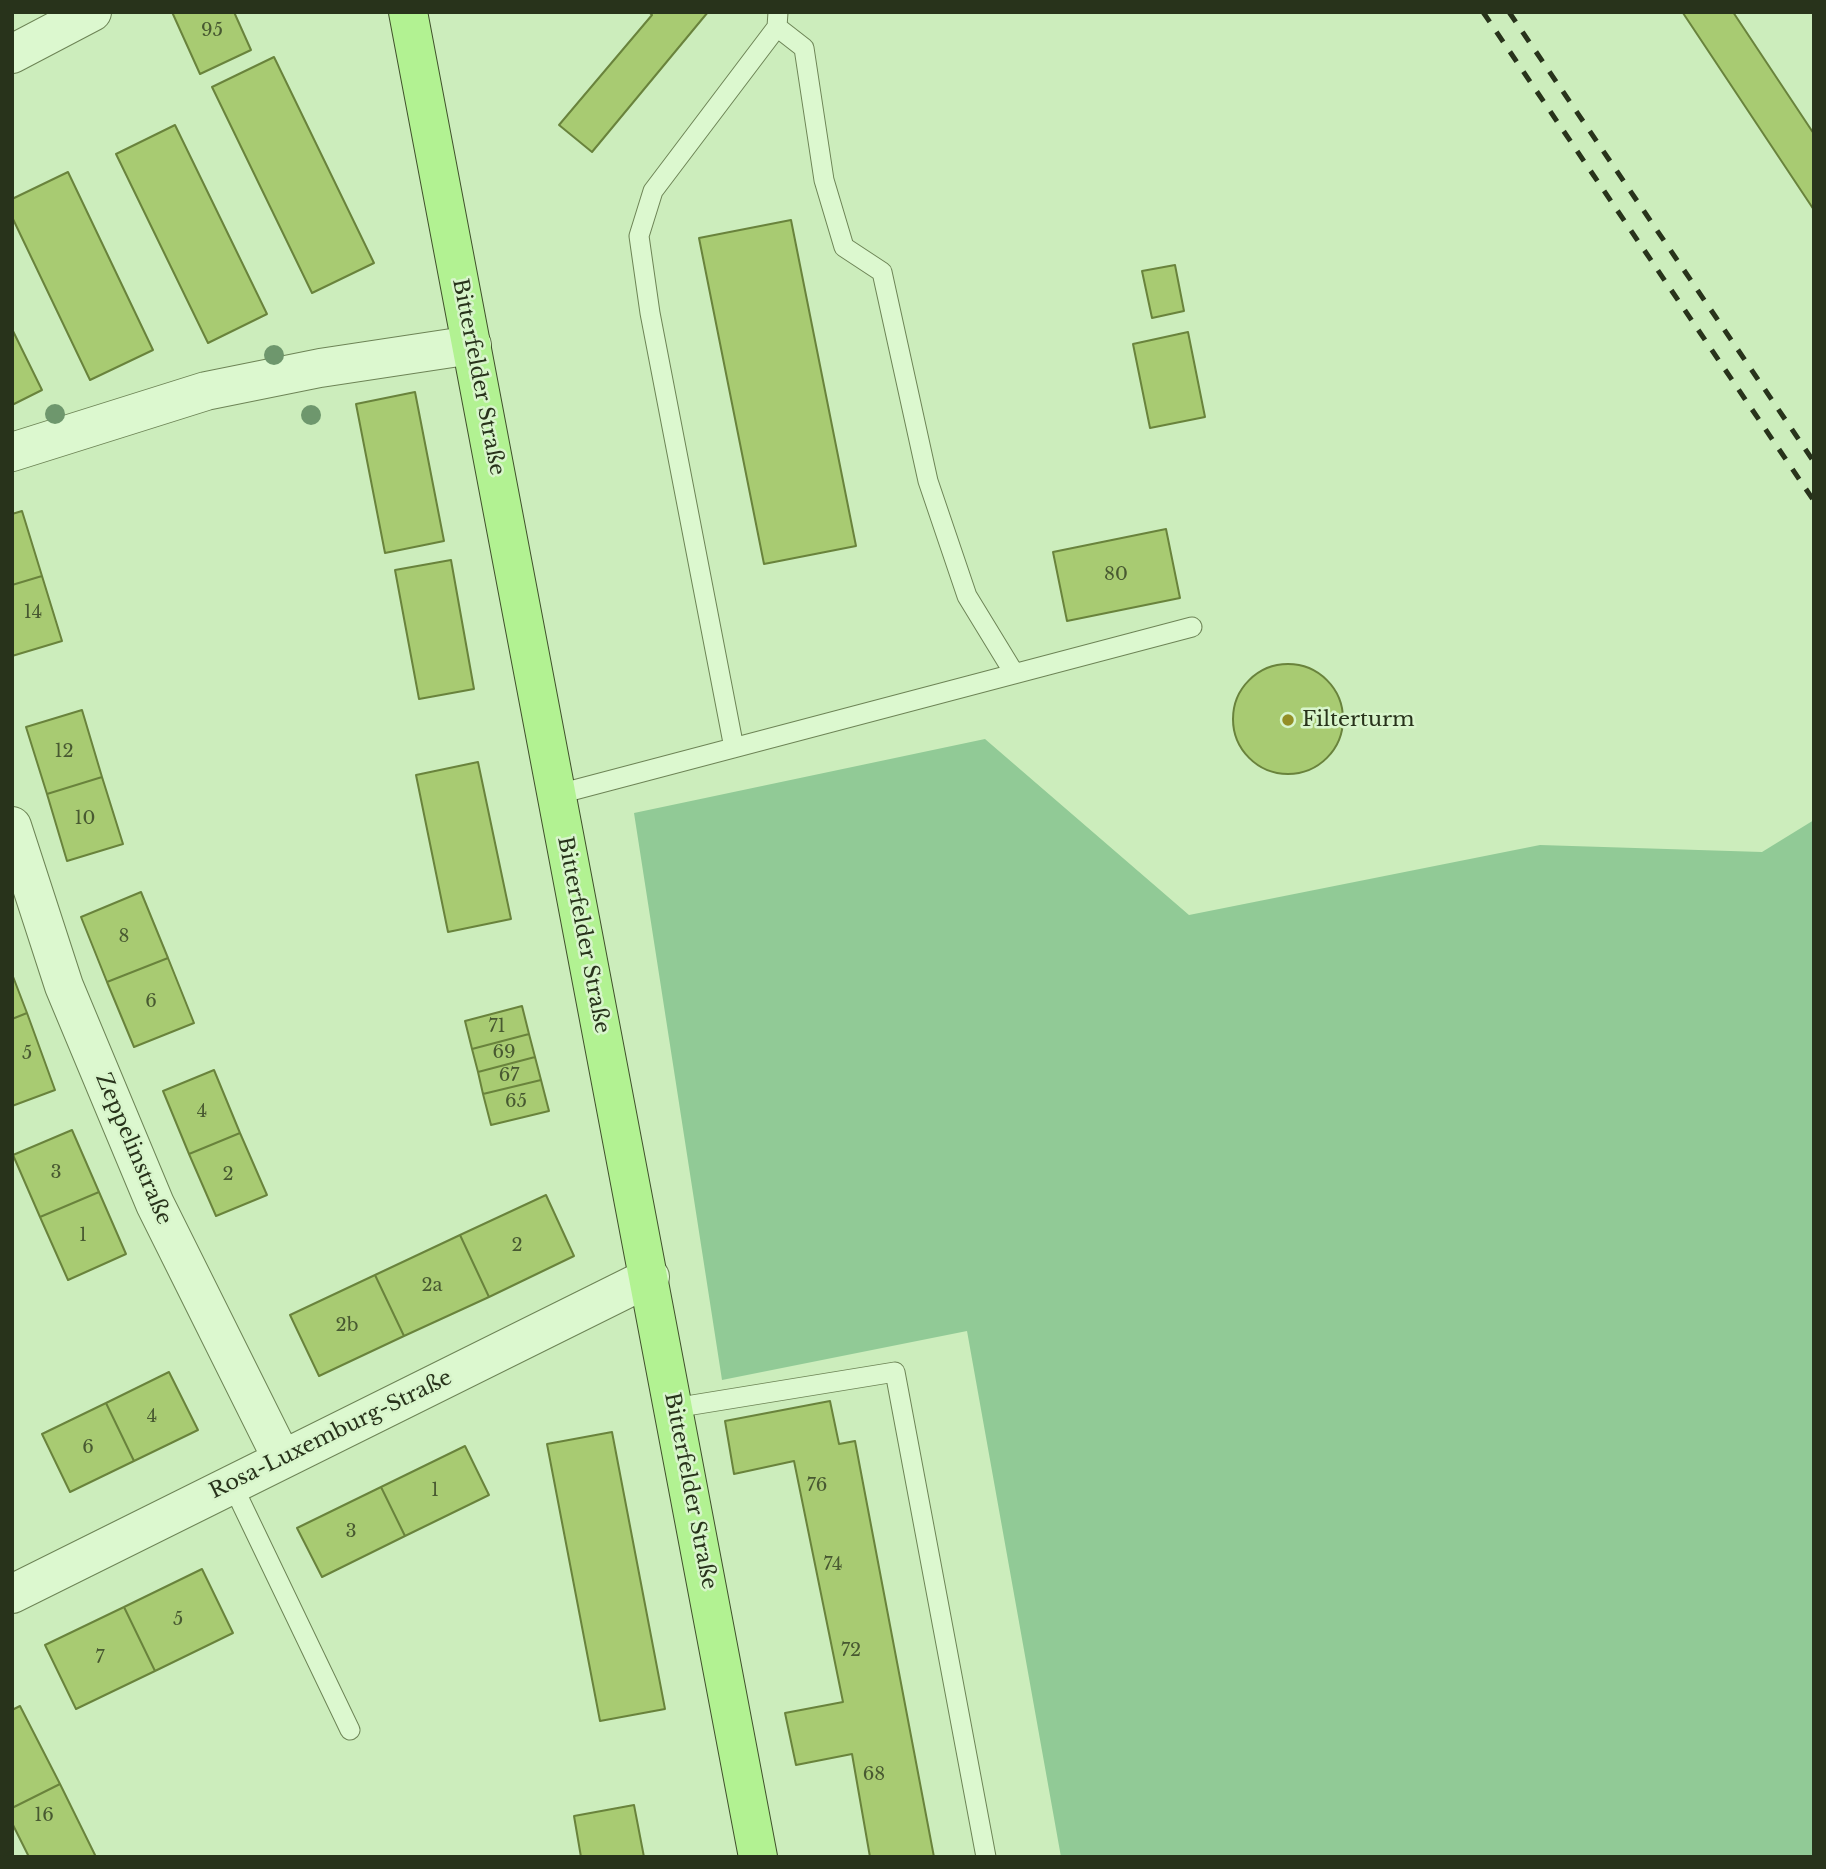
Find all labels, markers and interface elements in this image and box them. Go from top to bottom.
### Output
house number: 95 [201,20,223,42]
street label: Bitterfelder Straße [447,276,509,478]
house number: 80 [1104,564,1128,586]
house number: 14 [24,602,42,624]
place label: Filterturm [1302,707,1415,733]
marker: Filterturm [1280,712,1296,728]
house number: 12 [54,741,74,763]
house number: 10 [75,808,95,830]
street label: Bitterfelder Straße [552,834,614,1036]
house number: 8 [119,926,129,948]
house number: 6 [145,991,157,1013]
house number: 71 [488,1016,506,1038]
house number: 69 [492,1042,516,1064]
house number: 5 [22,1043,32,1065]
house number: 67 [499,1065,519,1087]
street label: Zeppelinstraße [90,1069,176,1229]
house number: 65 [505,1091,527,1113]
house number: 4 [197,1101,207,1123]
house number: 3 [50,1162,62,1184]
house number: 2 [222,1164,234,1186]
house number: 1 [79,1225,87,1247]
house number: 2 [511,1235,523,1257]
house number: 2a [421,1275,443,1297]
house number: 2b [336,1315,358,1337]
street label: Rosa-Luxemburg-Straße [206,1365,456,1505]
street label: Bitterfelder Straße [659,1390,721,1592]
house number: 4 [147,1406,157,1428]
house number: 6 [82,1437,94,1459]
house number: 76 [807,1475,827,1497]
house number: 1 [431,1480,439,1502]
house number: 3 [345,1521,357,1543]
house number: 74 [823,1554,843,1576]
house number: 5 [173,1609,183,1631]
house number: 72 [841,1640,861,1662]
house number: 7 [95,1647,105,1669]
house number: 68 [863,1764,885,1786]
house number: 16 [34,1805,54,1827]

